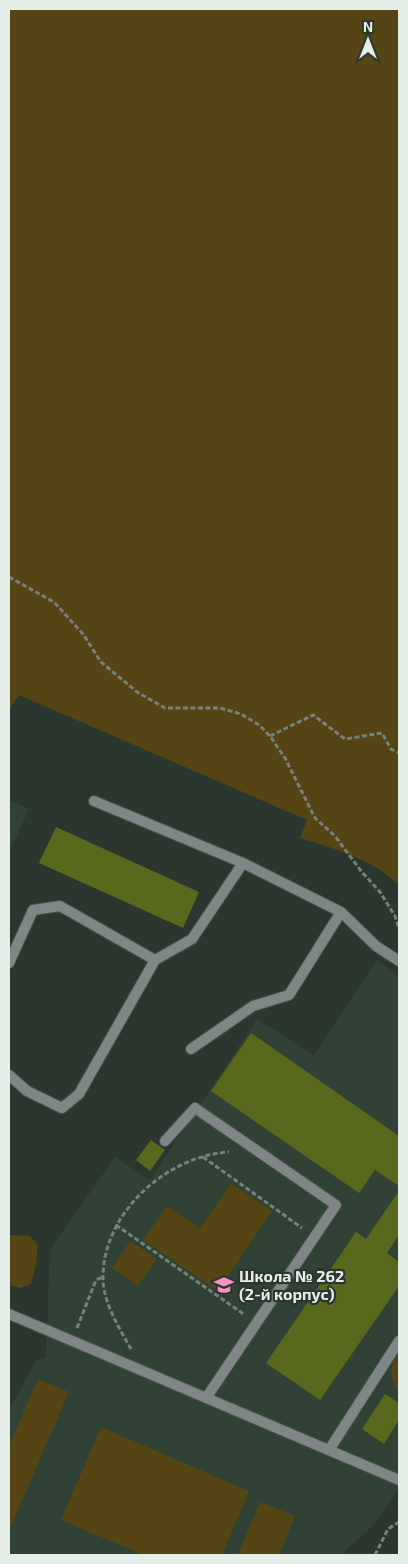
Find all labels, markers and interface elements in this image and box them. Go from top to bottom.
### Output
north arrow [343,15,393,65]
text: N [363,18,373,35]
place label: Школа № 262 (2-й корпус) [239,1266,344,1303]
school or university icon: Школа № 262 (2-й корпус) [213,1274,235,1296]

